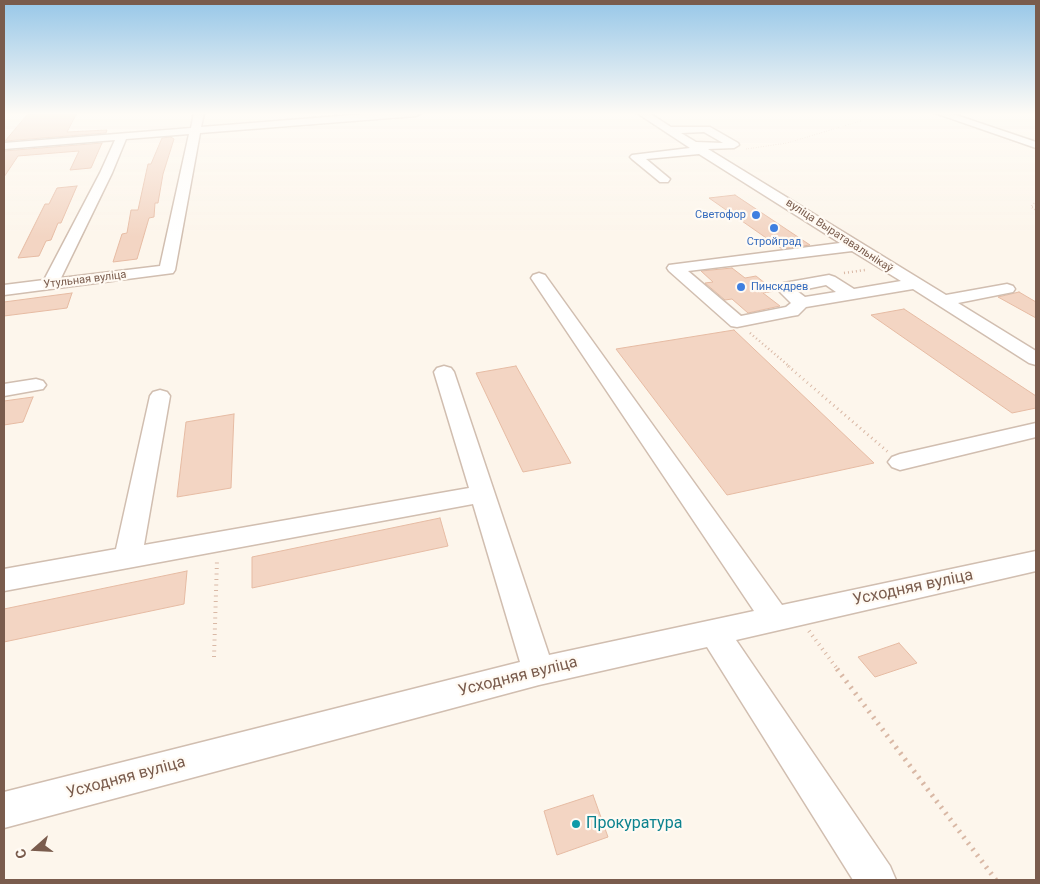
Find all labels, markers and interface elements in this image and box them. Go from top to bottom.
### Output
street label: вуліца Выратавальнікаў [783,196,895,276]
place label: Светофор [695,208,746,222]
marker: Светофор [750,209,762,221]
marker: Стройград [768,222,780,234]
place label: Стройград [747,235,801,249]
street label: Утульная вуліца [43,268,127,292]
place label: Пинскдрев [751,280,808,294]
marker: Пинскдрев [735,281,747,293]
street label: Усходняя вуліца [851,566,975,610]
street label: Усходняя вуліца [456,653,580,701]
street label: Усходняя вуліца [64,753,188,803]
place label: Прокуратура [586,814,682,834]
marker: Прокуратура [570,818,582,830]
north arrow [10,824,60,874]
text: С [12,847,30,861]

